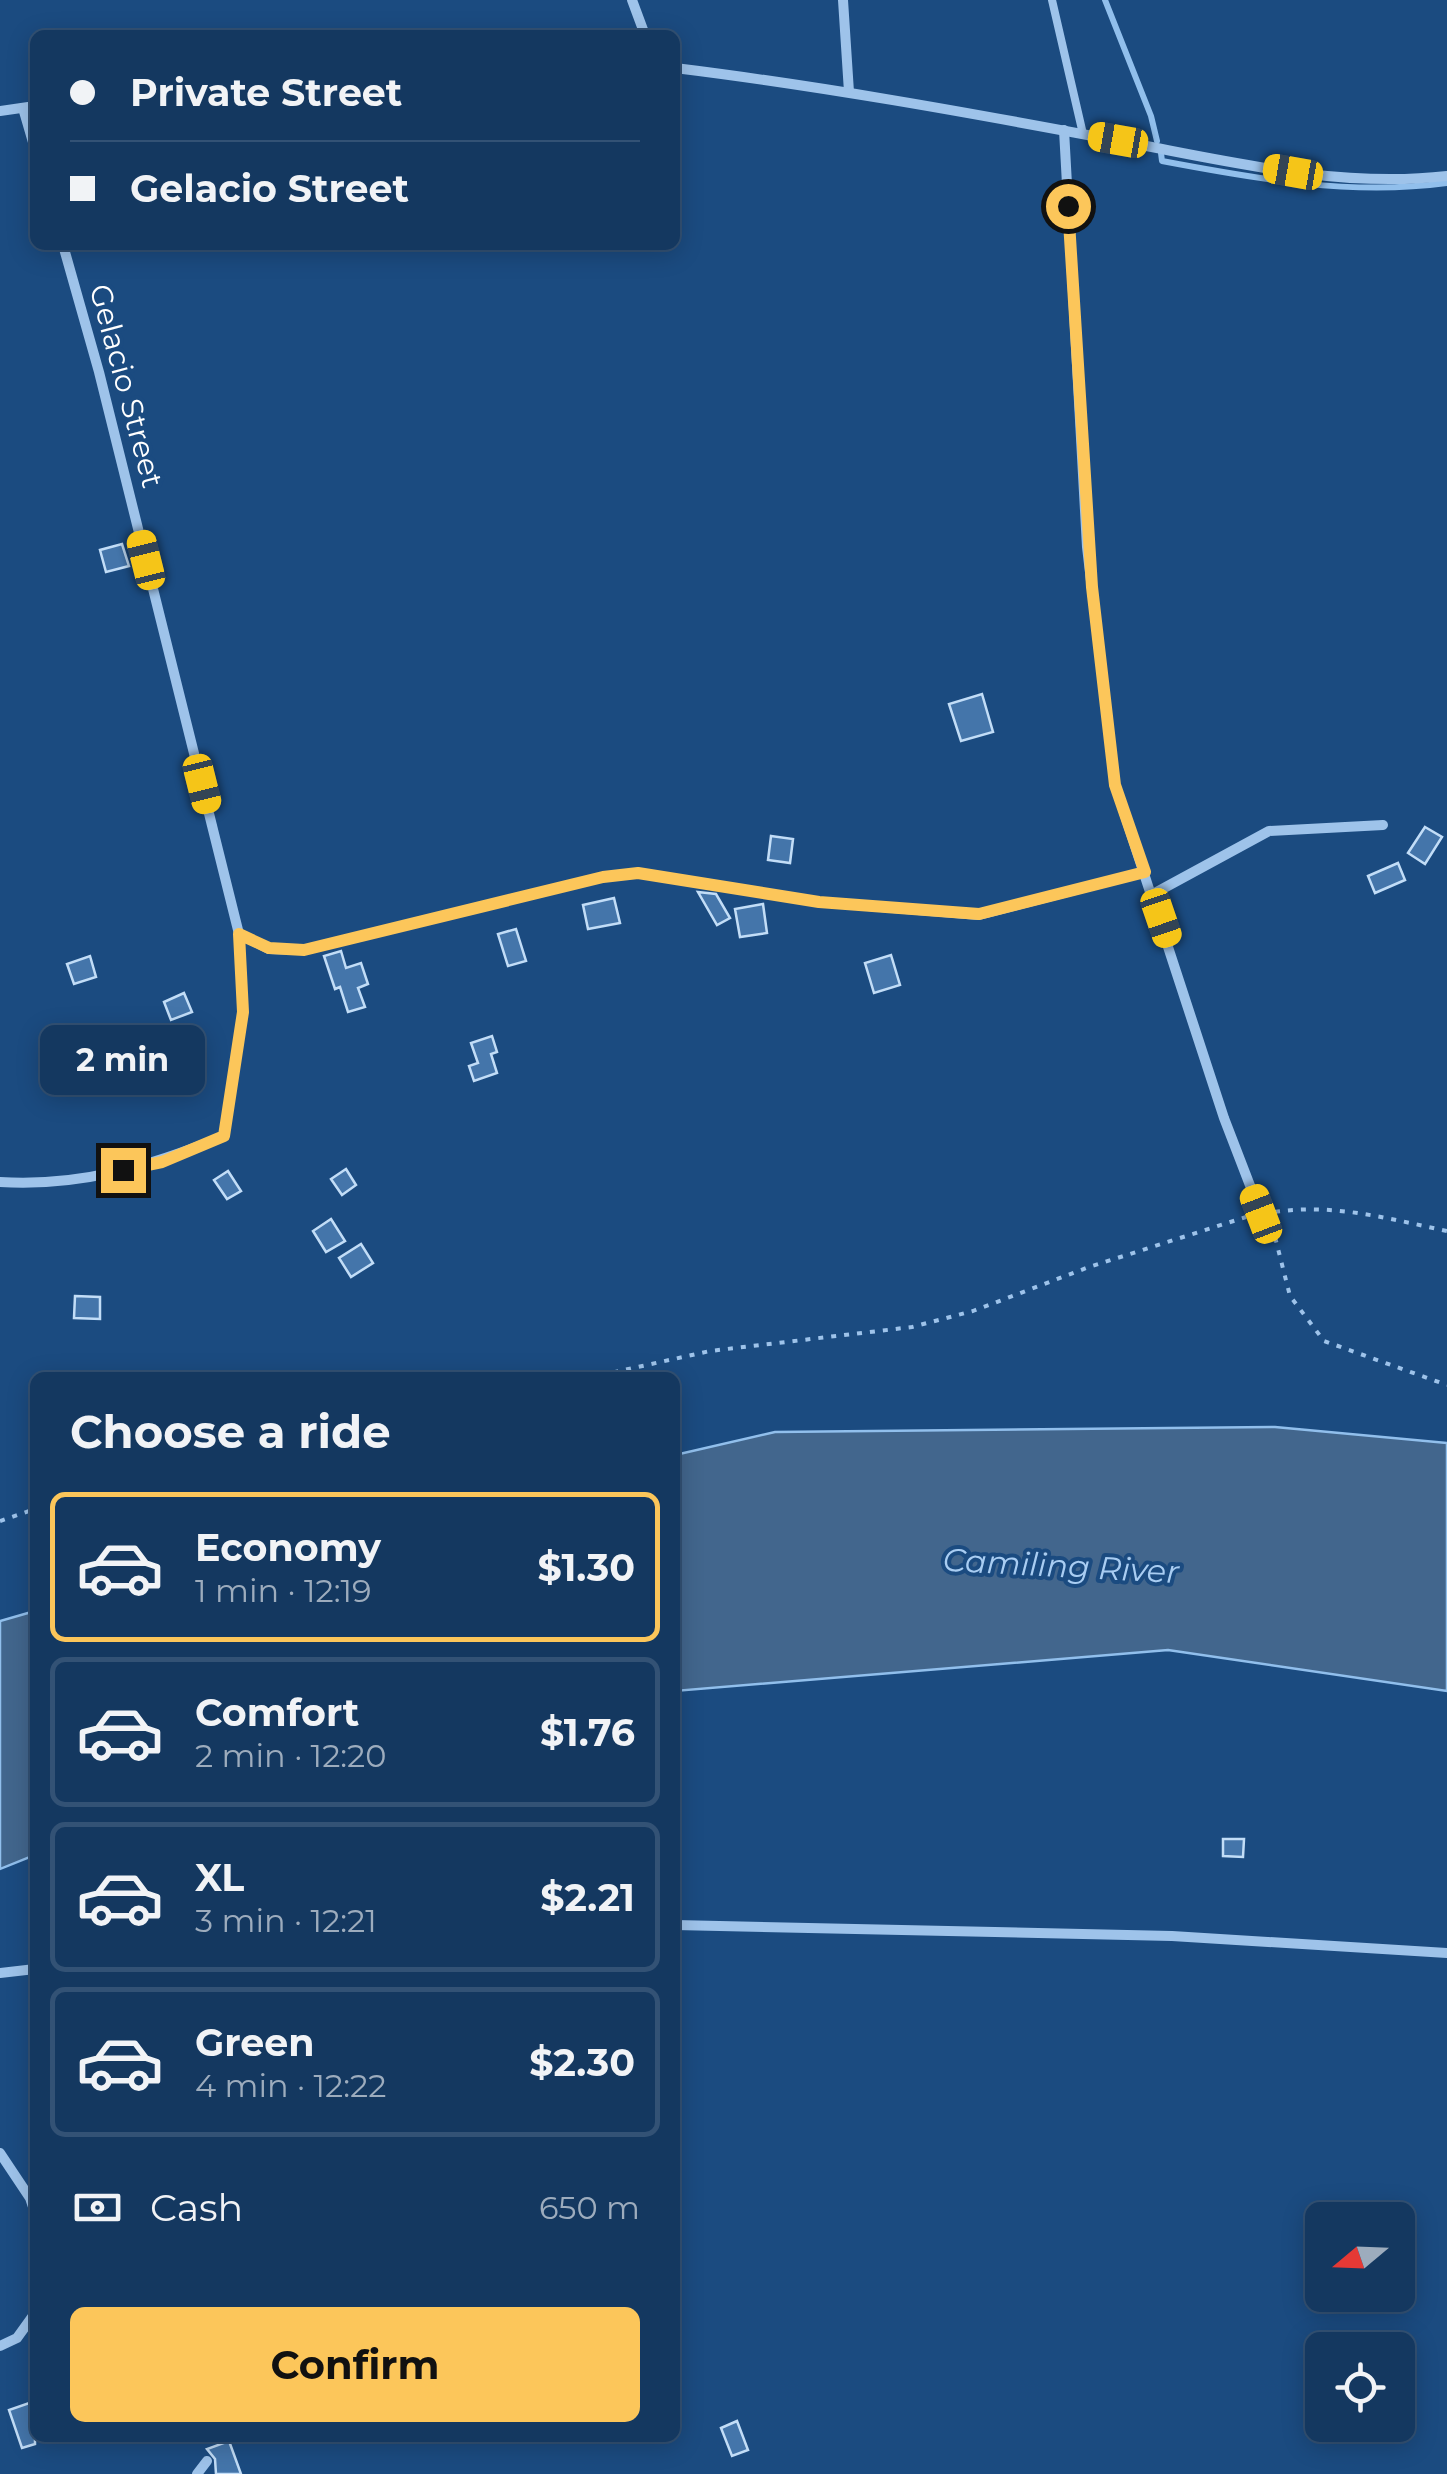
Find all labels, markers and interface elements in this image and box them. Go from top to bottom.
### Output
text: Private Street [130,69,402,116]
car [1086,120,1150,160]
car [1261,152,1325,192]
text: Gelacio Street [130,165,409,212]
route start [1046,184,1091,229]
street label: Gelacio Street [82,280,171,492]
car [124,527,168,593]
car [180,751,224,817]
car [1137,885,1185,951]
callout: 2 min [41,1025,206,1095]
text: 2 min [76,1040,169,1079]
route end [101,1148,146,1193]
car [1236,1181,1286,1247]
text: Choose a ride [70,1404,391,1459]
icon: car [75,1522,165,1612]
text: Economy [195,1524,381,1571]
water label: Camiling River [942,1540,1181,1591]
text: $1.30 [538,1544,635,1591]
text: 1 min · 12:19 [195,1571,372,1610]
icon: car [75,1687,165,1777]
text: Comfort [195,1689,359,1736]
text: $1.76 [540,1709,635,1756]
text: 2 min · 12:20 [195,1736,386,1775]
icon: car [75,1852,165,1942]
text: XL [195,1854,244,1901]
text: $2.21 [540,1874,635,1921]
text: 3 min · 12:21 [195,1901,377,1940]
icon: car [75,2017,165,2107]
text: Green [195,2019,315,2066]
text: $2.30 [529,2039,635,2086]
text: 4 min · 12:22 [195,2066,386,2105]
icon: cash [70,2180,125,2235]
text: Cash [150,2184,243,2231]
text: 650 m [539,2188,640,2227]
north arrow [1305,2202,1415,2312]
map controls [1305,2202,1415,2442]
button: Confirm [70,2307,640,2422]
button: locate [1305,2332,1415,2442]

